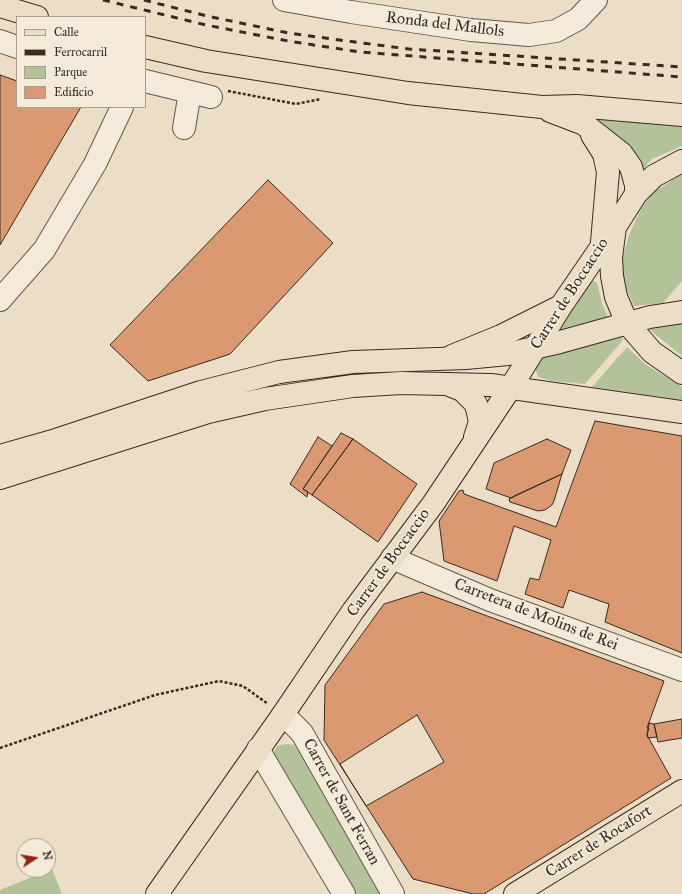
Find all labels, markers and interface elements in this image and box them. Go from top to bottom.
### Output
street label: Ronda del Mallols [385,8,505,42]
legend [16,16,146,108]
text: Calle [54,25,79,39]
text: Ferrocarril [54,45,107,59]
text: Parque [54,65,87,79]
text: Edificio [54,85,93,99]
street label: Carrer de Boccaccio [527,235,613,353]
street label: Carrer de Boccaccio [343,505,435,621]
street label: Carretera de Molins de Rei [451,575,621,655]
street label: Carrer de Sant Ferran [298,735,384,869]
street label: Carrer de Rocafort [542,802,656,882]
north arrow [16,838,56,878]
text: N [40,850,55,862]

